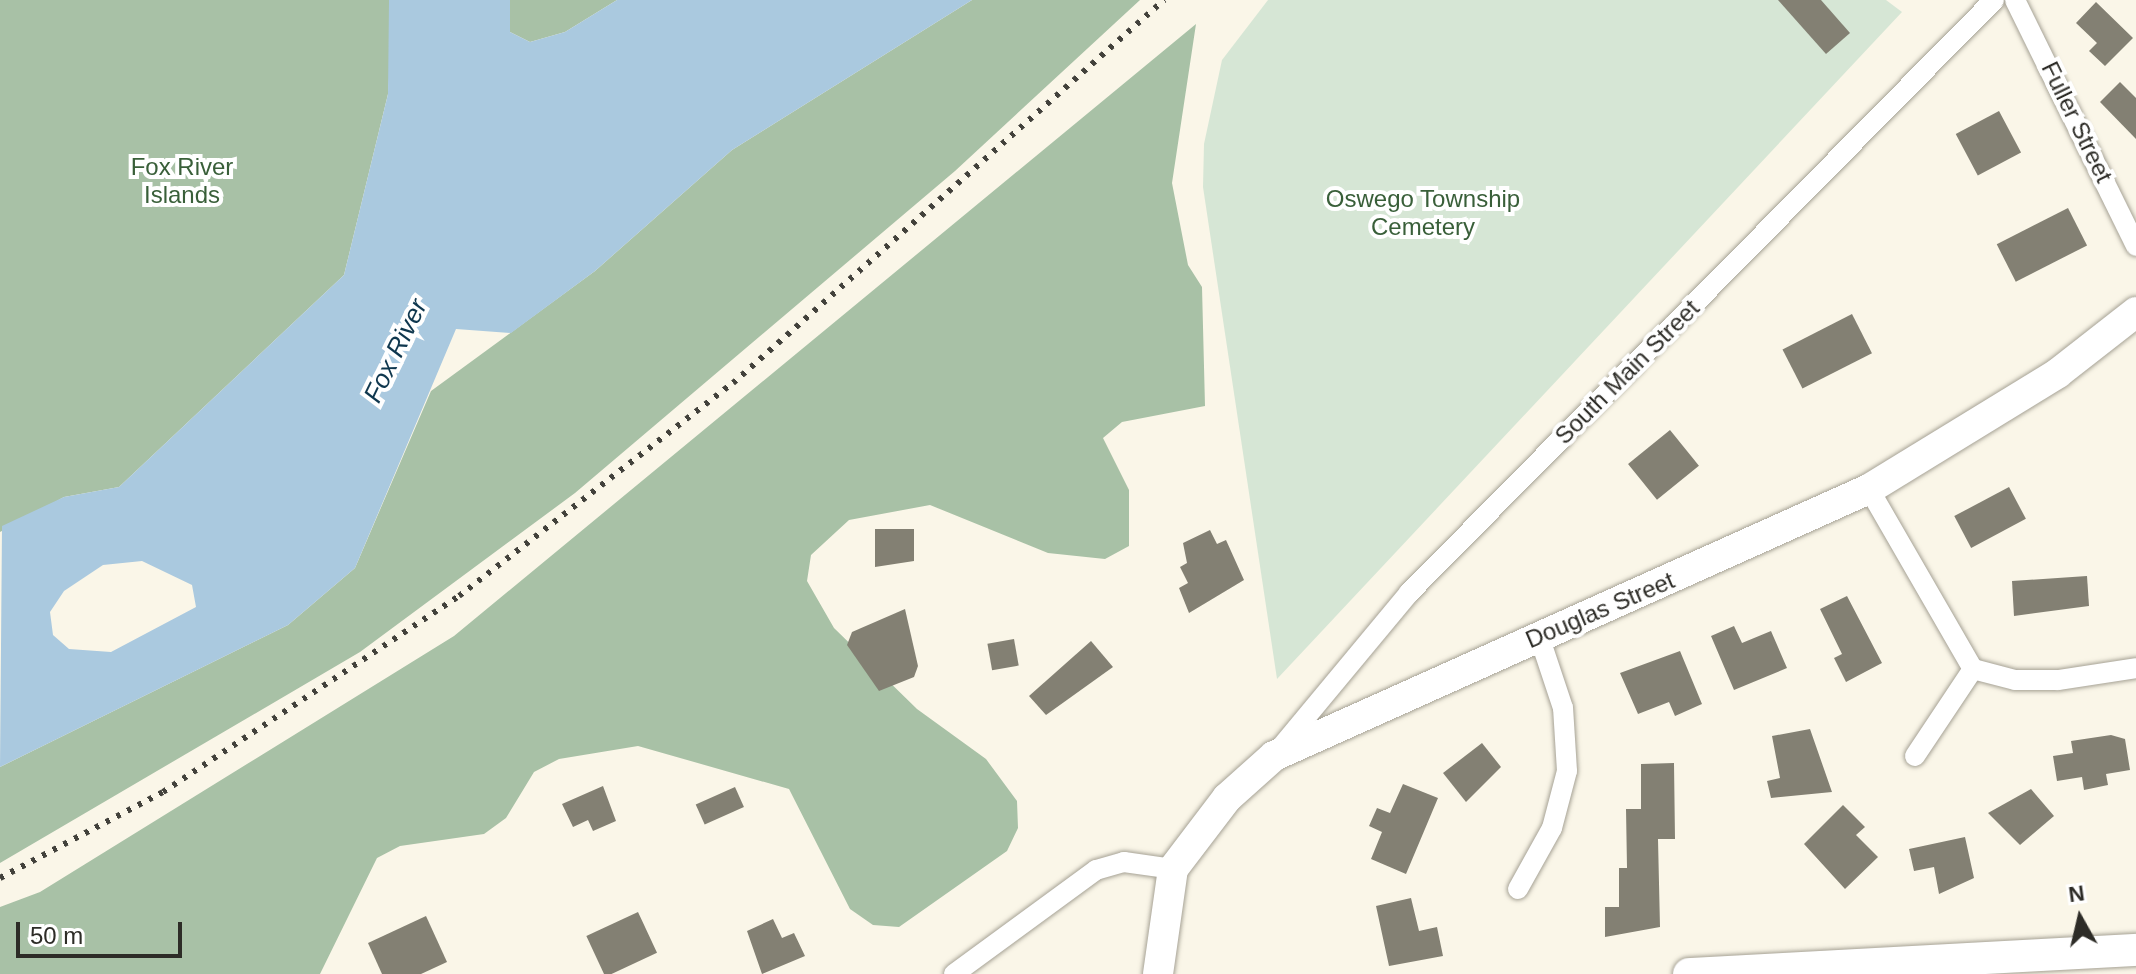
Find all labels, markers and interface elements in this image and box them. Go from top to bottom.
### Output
street label: Fuller Street [2035,57,2119,187]
park label: Fox River Islands [131,153,233,209]
park label: Oswego Township Cemetery [1326,185,1520,241]
water label: Fox River [358,294,434,408]
street label: South Main Street [1549,294,1705,450]
street label: Douglas Street [1521,566,1679,654]
north arrow [2040,878,2120,958]
text: N [2067,880,2086,907]
scale bar [20,906,186,956]
text: 50 m [30,922,83,949]

